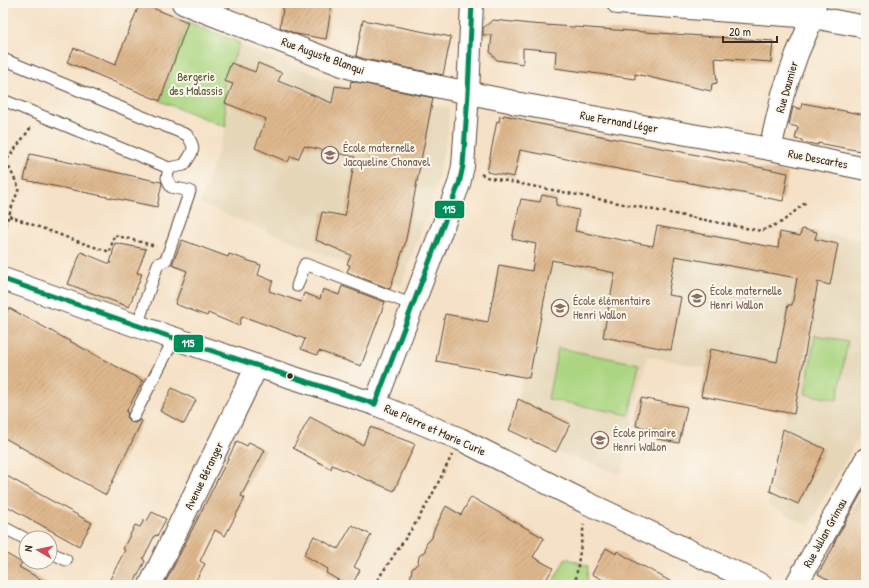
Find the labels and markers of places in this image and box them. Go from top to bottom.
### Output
place label: École maternelle Jacqueline Chonavel [343,139,431,170]
school or university icon: École maternelle Jacqueline Chonavel [320,145,340,165]
place label: École maternelle Henri Wallon [710,282,782,313]
school or university icon: École maternelle Henri Wallon [687,288,707,308]
place label: École élémentaire Henri Wallon [573,292,651,323]
school or university icon: École élémentaire Henri Wallon [550,298,570,318]
unlabelled marker [285,371,295,381]
place label: École primaire Henri Wallon [613,424,676,455]
school or university icon: École primaire Henri Wallon [590,430,610,450]

